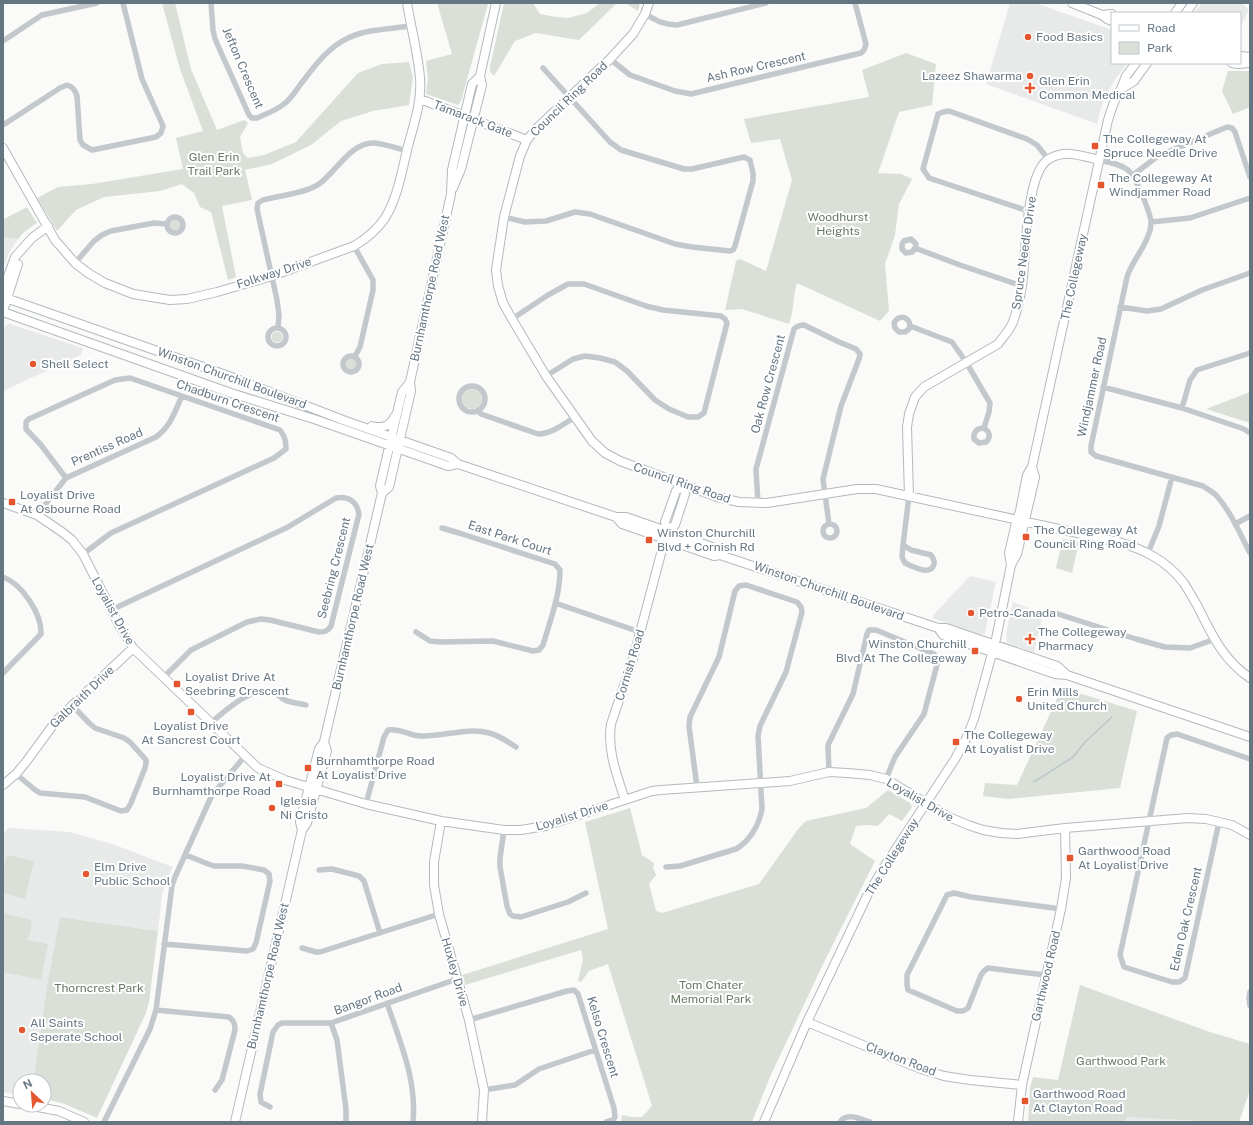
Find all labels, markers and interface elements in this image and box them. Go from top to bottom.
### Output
legend [1111,12,1241,64]
text: Road [1147,21,1175,35]
street label: Jefton Crescent [220,25,267,111]
place label: Food Basics [1036,30,1103,44]
marker: Food Basics [1023,32,1033,42]
text: Park [1147,41,1173,55]
street label: Ash Row Crescent [705,49,807,85]
street label: Council Ring Road [528,59,610,139]
place label: Lazeez Shawarma [922,69,1022,83]
marker: Lazeez Shawarma [1025,71,1035,81]
place label: Glen Erin Common Medical [1039,74,1136,102]
marker: Glen Erin Common Medical [1024,82,1036,94]
street label: Tamarack Gate [431,97,515,141]
place label: The Collegeway At Spruce Needle Drive [1103,132,1218,160]
marker: The Collegeway At Spruce Needle Drive [1090,141,1100,151]
park label: Glen Erin Trail Park [187,150,241,178]
place label: The Collegeway At Windjammer Road [1109,171,1213,199]
marker: The Collegeway At Windjammer Road [1096,180,1106,190]
street label: Spruce Needle Drive [1009,195,1039,311]
park label: Woodhurst Heights [808,210,869,238]
street label: Burnhamthorpe Road West [408,213,452,363]
street label: The Collegeway [1058,232,1090,322]
street label: Folkway Drive [235,254,313,292]
street label: Oak Row Crescent [748,333,788,435]
street label: Windjammer Road [1075,336,1109,438]
street label: Winston Churchill Boulevard [155,344,309,412]
place label: Shell Select [41,357,109,371]
marker: Shell Select [28,359,38,369]
street label: Chadburn Crescent [175,377,282,425]
street label: Prentiss Road [69,425,145,469]
street label: Council Ring Road [632,460,732,506]
place label: Loyalist Drive At Osbourne Road [20,488,121,516]
marker: Loyalist Drive At Osbourne Road [7,497,17,507]
street label: Seebring Crescent [315,515,353,620]
street label: East Park Court [466,518,554,558]
place label: The Collegeway At Council Ring Road [1034,523,1138,551]
place label: Winston Churchill Blvd + Cornish Rd [657,526,756,554]
marker: The Collegeway At Council Ring Road [1021,532,1031,542]
marker: Winston Churchill Blvd + Cornish Rd [644,535,654,545]
street label: Burnhamthorpe Road West [329,542,377,691]
street label: Winston Churchill Boulevard [752,559,906,623]
street label: Loyalist Drive [89,575,137,647]
place label: Petro-Canada [979,606,1056,620]
marker: Petro-Canada [966,608,976,618]
place label: The Collegeway Pharmacy [1038,625,1127,653]
street label: Cornish Road [612,628,648,702]
marker: The Collegeway Pharmacy [1025,634,1035,644]
place label: Winston Churchill Blvd At The Collegeway [836,637,968,665]
marker: Winston Churchill Blvd At The Collegeway [970,646,980,656]
street label: Galbraith Drive [47,663,117,731]
place label: Loyalist Drive At Seebring Crescent [185,670,289,698]
marker: Loyalist Drive At Seebring Crescent [172,679,182,689]
place label: Erin Mills United Church [1027,685,1107,713]
marker: Erin Mills United Church [1014,694,1024,704]
marker: Loyalist Drive At Sancrest Court [186,707,196,717]
place label: Loyalist Drive At Sancrest Court [141,719,241,747]
place label: The Collegeway At Loyalist Drive [964,728,1055,756]
marker: The Collegeway At Loyalist Drive [951,737,961,747]
place label: Burnhamthorpe Road At Loyalist Drive [316,754,435,782]
marker: Burnhamthorpe Road At Loyalist Drive [303,763,313,773]
place label: Loyalist Drive At Burnhamthorpe Road [152,770,271,798]
street label: Loyalist Drive [884,775,956,825]
marker: Loyalist Drive At Burnhamthorpe Road [274,779,284,789]
place label: Iglesia Ni Cristo [280,794,328,822]
street label: Loyalist Drive [534,798,610,834]
marker: Iglesia Ni Cristo [267,803,277,813]
street label: The Collegeway [863,815,922,898]
place label: Garthwood Road At Loyalist Drive [1078,844,1171,872]
marker: Garthwood Road At Loyalist Drive [1065,853,1075,863]
place label: Elm Drive Public School [94,860,171,888]
street label: Eden Oak Crescent [1167,865,1205,972]
marker: Elm Drive Public School [81,869,91,879]
street label: Burnhamthorpe Road West [244,901,292,1050]
street label: Garthwood Road [1029,929,1063,1023]
street label: Huxley Drive [438,936,472,1008]
park label: Tom Chater Memorial Park [671,978,752,1006]
street label: Bangor Road [332,980,404,1018]
park label: Thorncrest Park [54,981,144,995]
street label: Kelso Crescent [584,995,622,1080]
place label: All Saints Seperate School [30,1016,123,1044]
marker: All Saints Seperate School [17,1025,27,1035]
street label: Clayton Road [864,1039,938,1079]
park label: Garthwood Park [1076,1054,1166,1068]
north arrow [12,1073,52,1113]
text: N [21,1077,34,1091]
place label: Garthwood Road At Clayton Road [1033,1087,1126,1115]
marker: Garthwood Road At Clayton Road [1020,1096,1030,1106]

